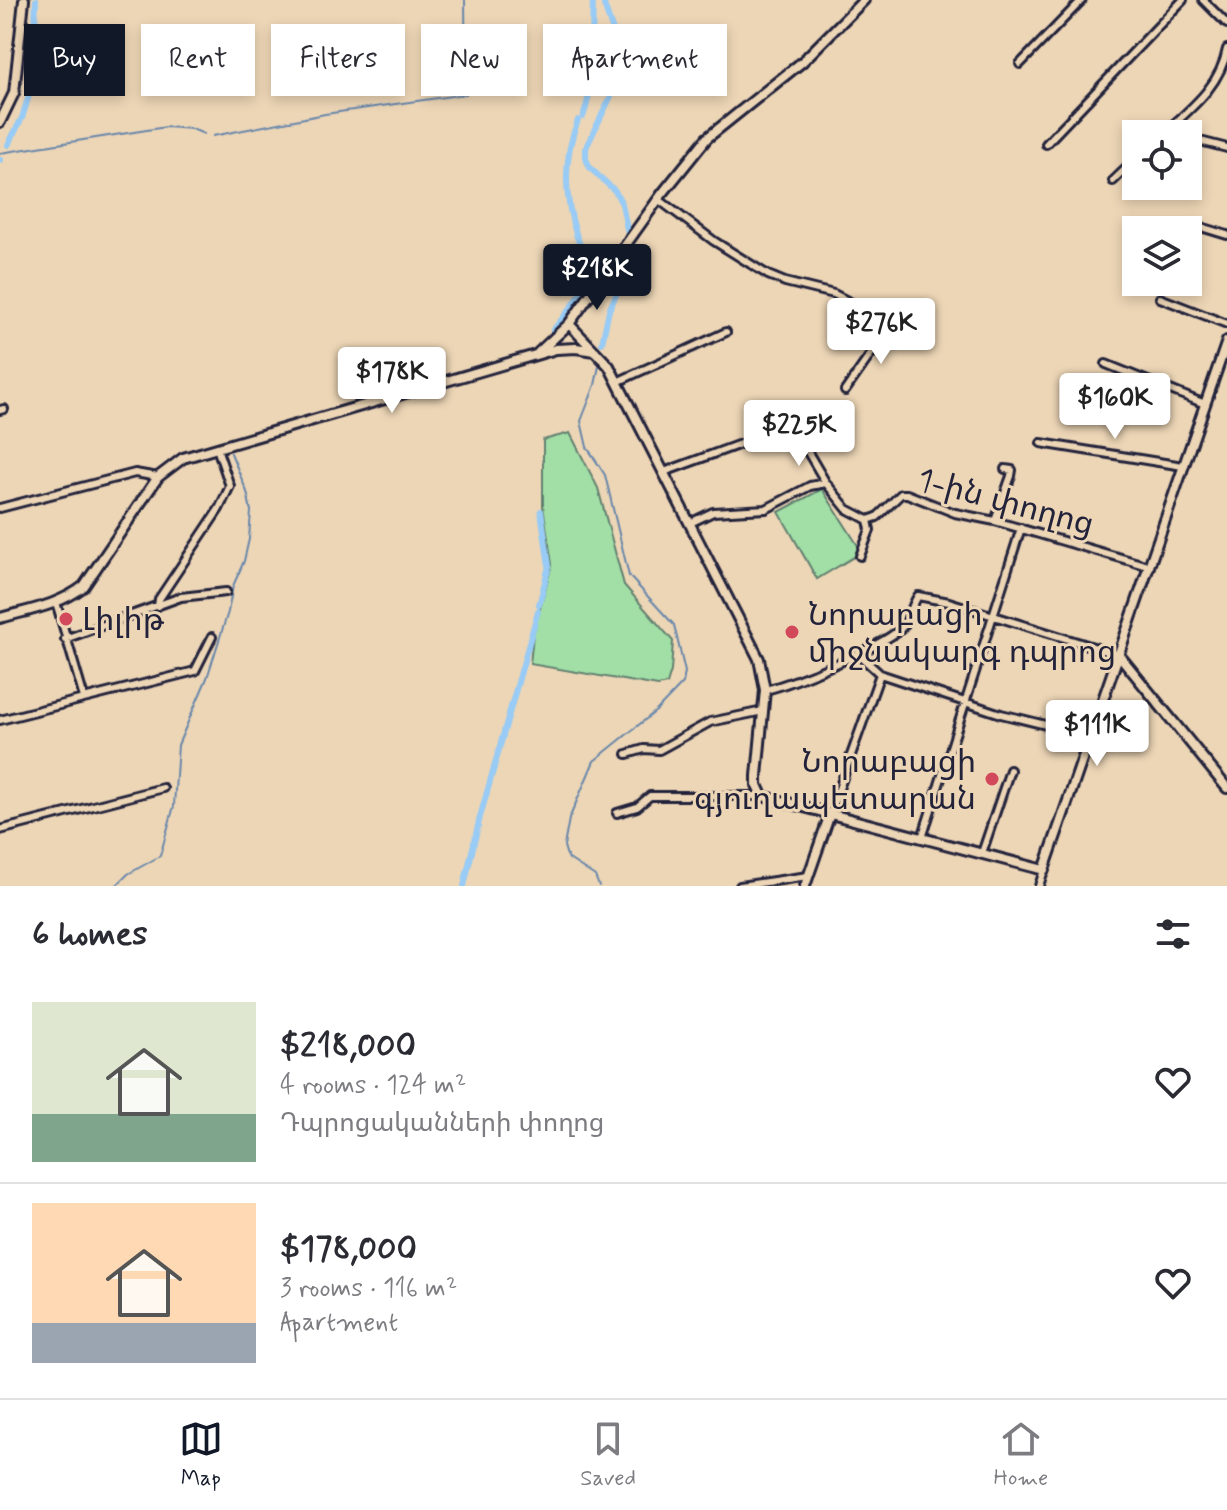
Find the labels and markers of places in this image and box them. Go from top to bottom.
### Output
pin: $218K [541,244,653,312]
pin: $276K [825,298,937,366]
pin: $178K [336,347,448,415]
pin: $160K [1059,373,1171,441]
pin: $225K [743,400,855,468]
place label: Նորաբացի միջնակարգ դպրոց [808,595,1116,674]
place label: Լիլիթ [82,600,165,642]
marker: Լիլիթ [57,610,75,628]
marker: Նորաբացի միջնակարգ դպրոց [783,623,801,641]
pin: $111K [1041,700,1153,768]
place label: Նորաբացի գյուղապետարան [694,742,976,821]
marker: Նորաբացի գյուղապետարան [983,770,1001,788]

